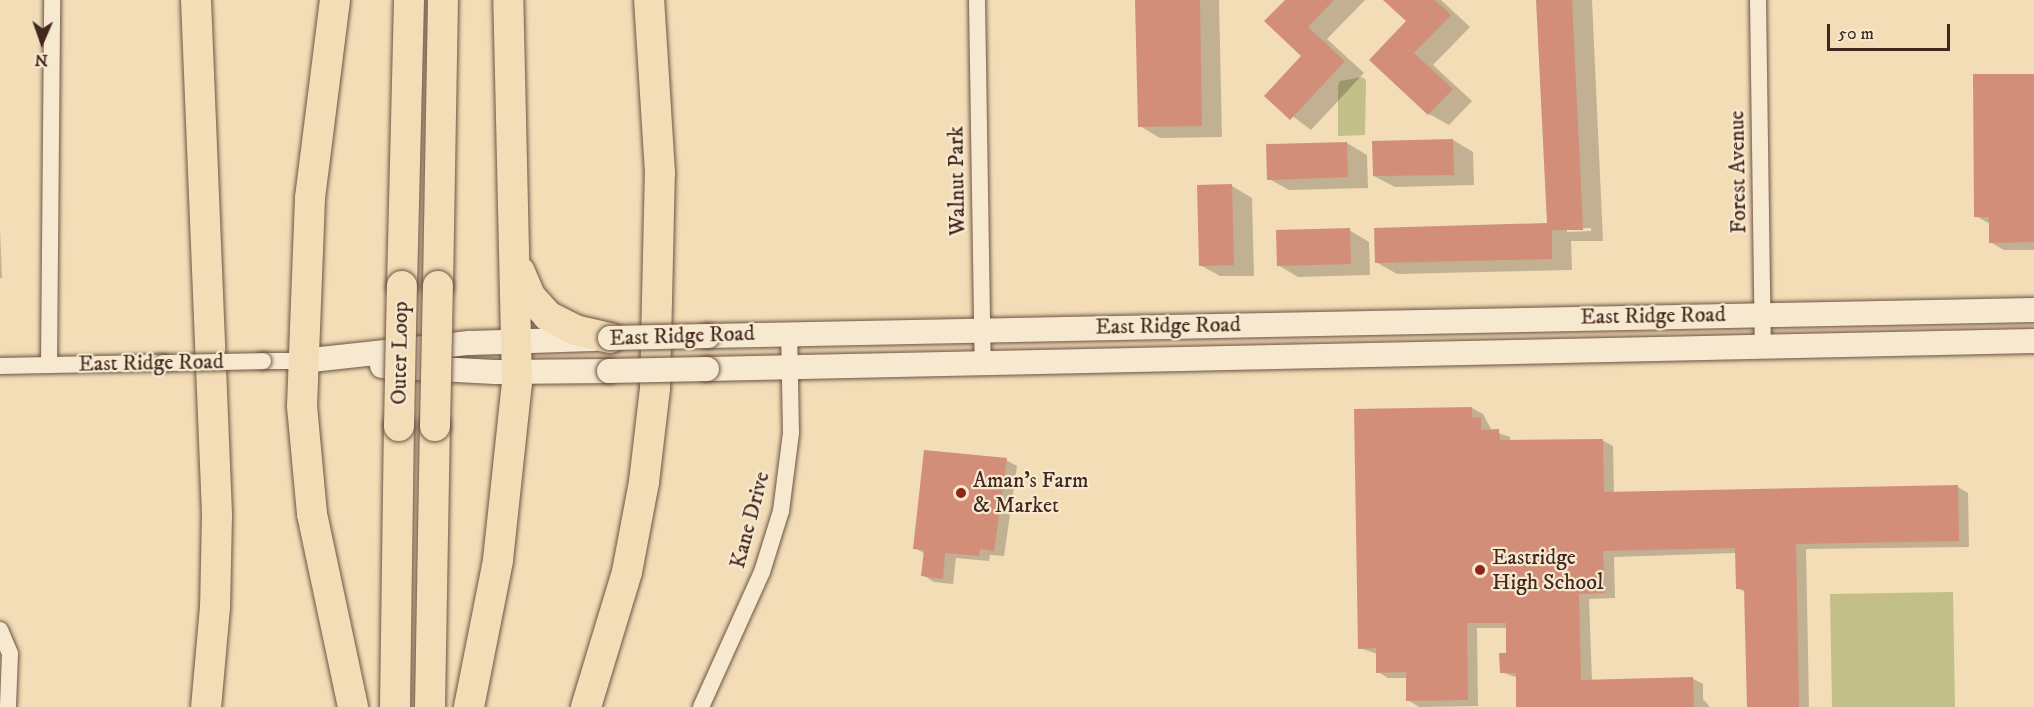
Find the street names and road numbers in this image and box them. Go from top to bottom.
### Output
street label: Forest Avenue [1724,110,1752,234]
street label: Walnut Park [943,126,971,236]
street label: Outer Loop [386,301,414,405]
street label: East Ridge Road [1580,302,1726,330]
street label: East Ridge Road [1095,312,1241,340]
street label: East Ridge Road [609,320,755,352]
street label: East Ridge Road [78,349,224,377]
street label: Kane Drive [724,469,776,571]

